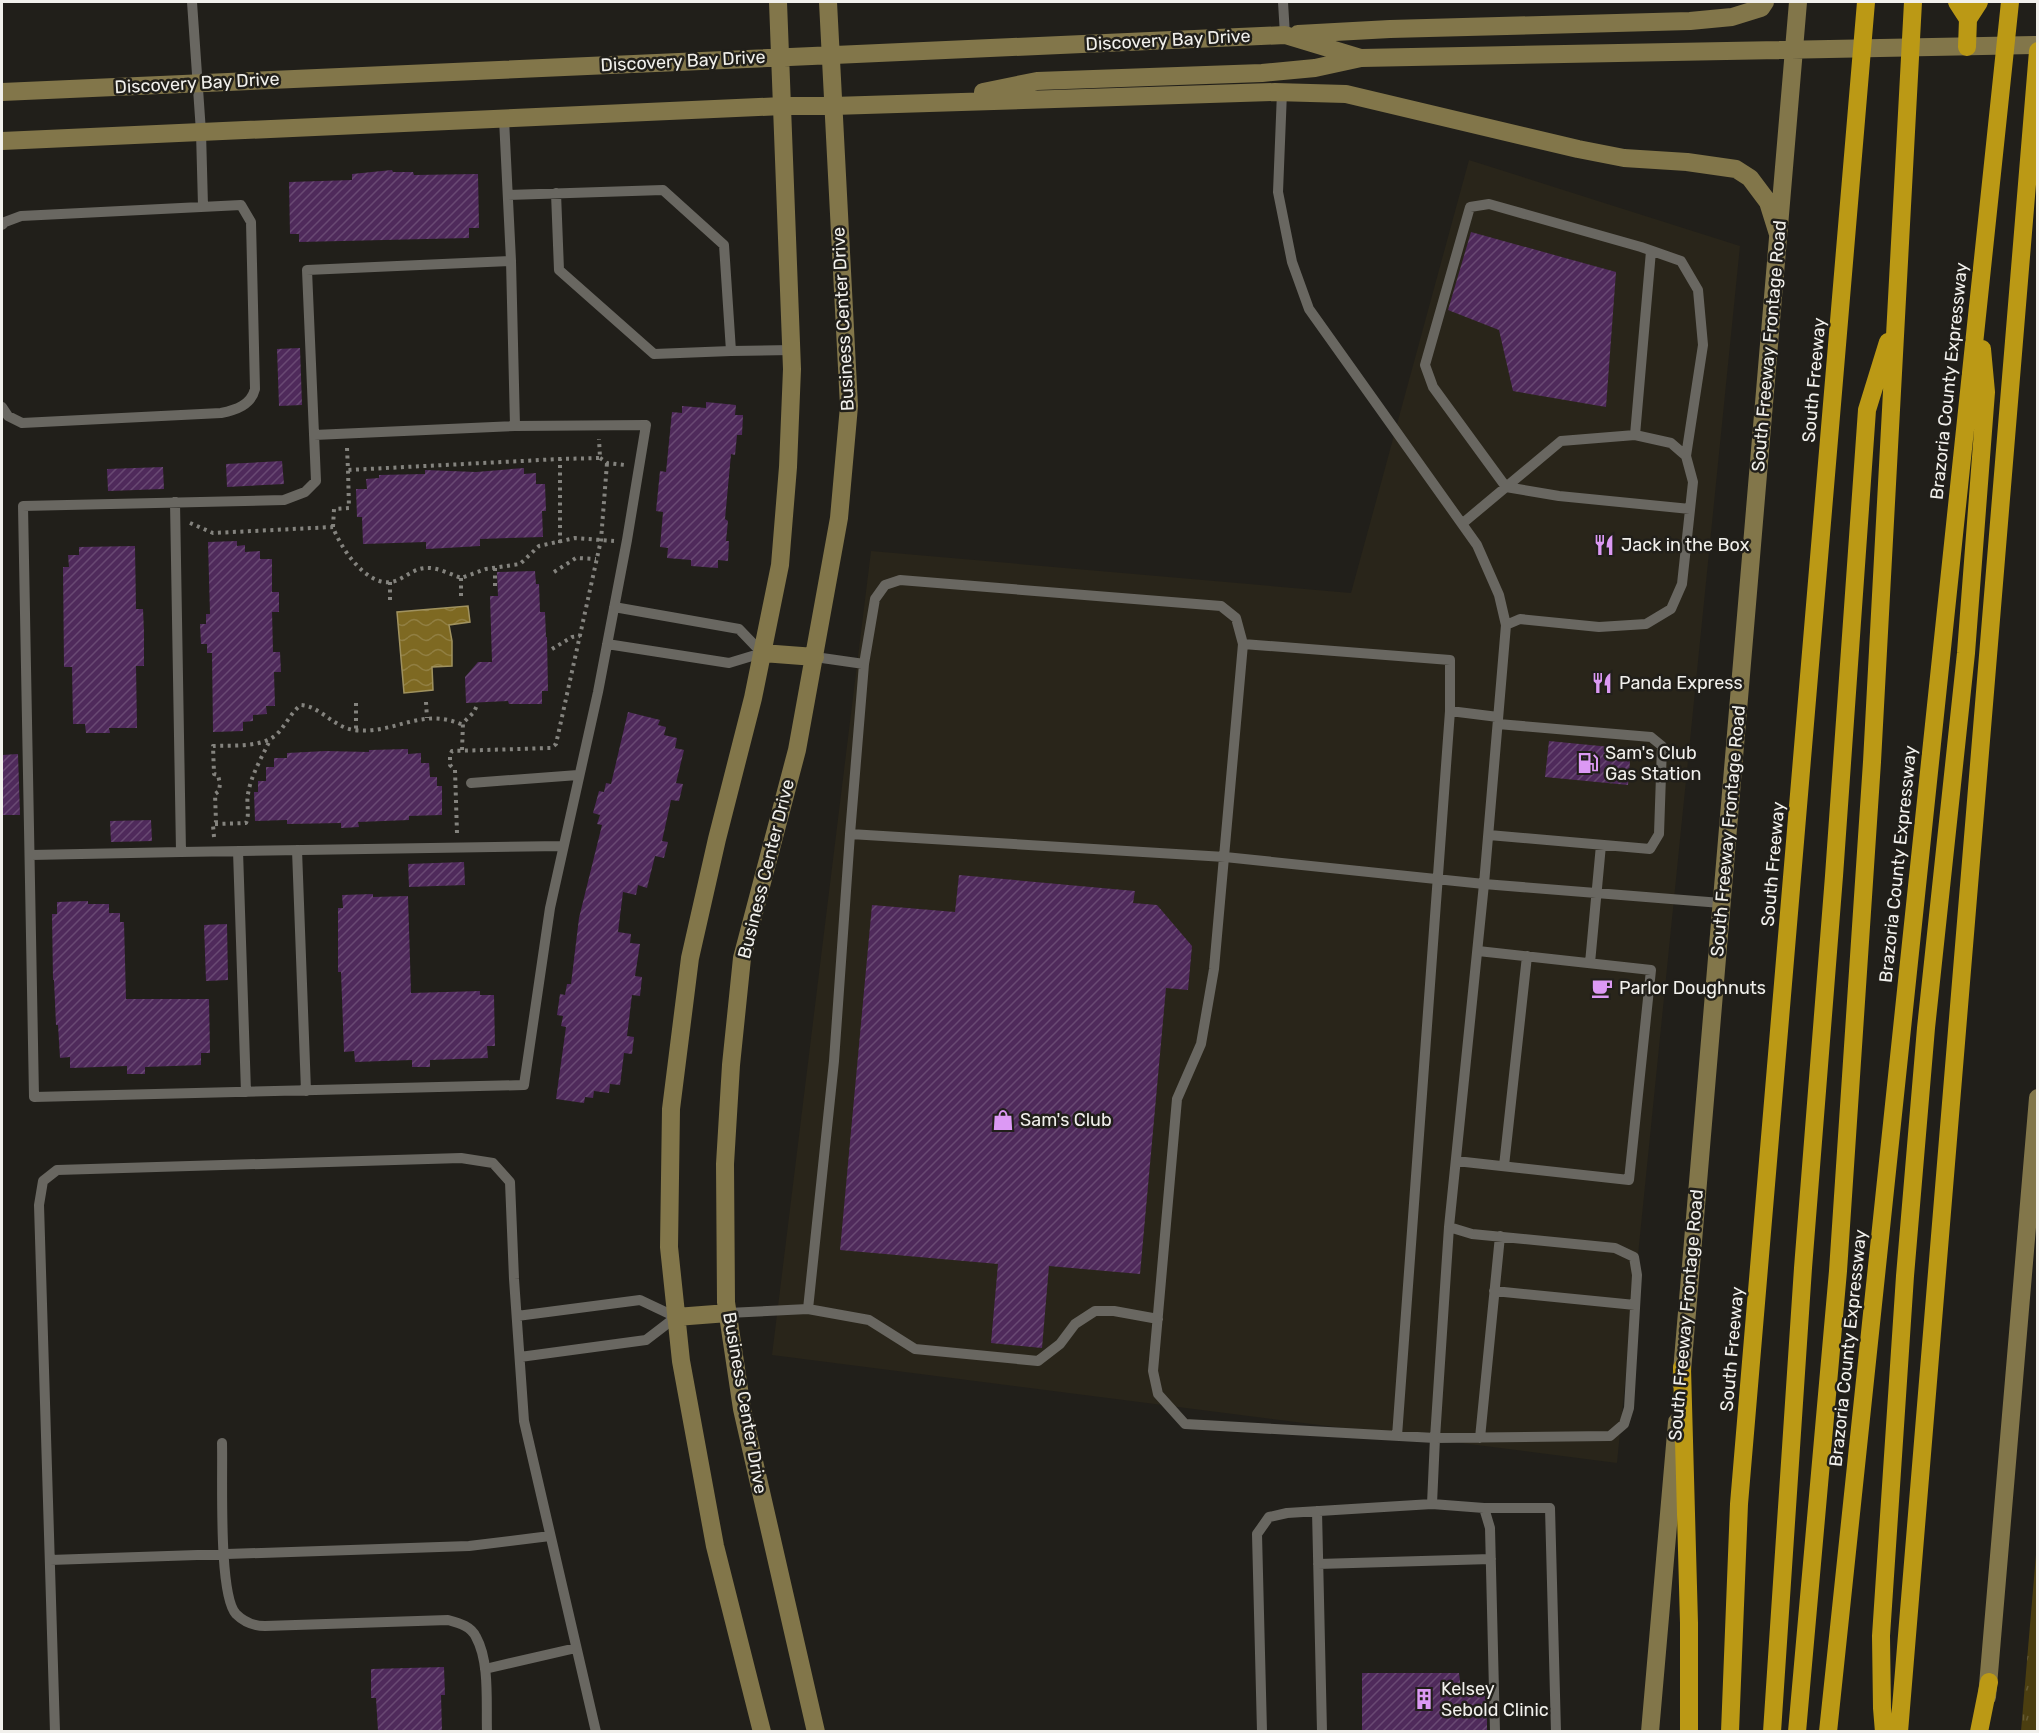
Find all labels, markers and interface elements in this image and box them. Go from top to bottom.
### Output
street label: Discovery Bay Drive [1085,25,1251,55]
street label: Discovery Bay Drive [600,46,766,76]
street label: Discovery Bay Drive [114,68,280,98]
street label: South Freeway Frontage Road [1747,219,1791,473]
street label: Business Center Drive [827,226,859,412]
street label: Brazoria County Expressway [1926,261,1972,501]
street label: South Freeway [1798,317,1830,443]
restaurant icon: Jack in the Box [1592,533,1616,557]
place label: Jack in the Box [1621,534,1750,556]
restaurant icon: Panda Express [1590,671,1614,695]
place label: Panda Express [1619,672,1743,694]
street label: South Freeway Frontage Road [1706,704,1750,958]
place label: Sam's Club Gas Station [1605,742,1702,785]
street label: Brazoria County Expressway [1875,744,1921,984]
fuel station icon: Sam's Club Gas Station [1576,751,1600,775]
street label: Business Center Drive [733,777,799,961]
street label: South Freeway [1757,801,1789,927]
cafe icon: Parlor Doughnuts [1590,976,1614,1000]
place label: Parlor Doughnuts [1619,977,1766,999]
shop icon: Sam's Club [991,1108,1015,1132]
place label: Sam's Club [1020,1109,1112,1131]
street label: South Freeway Frontage Road [1664,1188,1708,1442]
street label: Brazoria County Expressway [1825,1228,1871,1468]
street label: South Freeway [1716,1286,1748,1412]
street label: Business Center Drive [718,1310,772,1496]
place label: Kelsey Sebold Clinic [1441,1678,1549,1721]
building icon: Kelsey Sebold Clinic [1412,1687,1436,1711]

